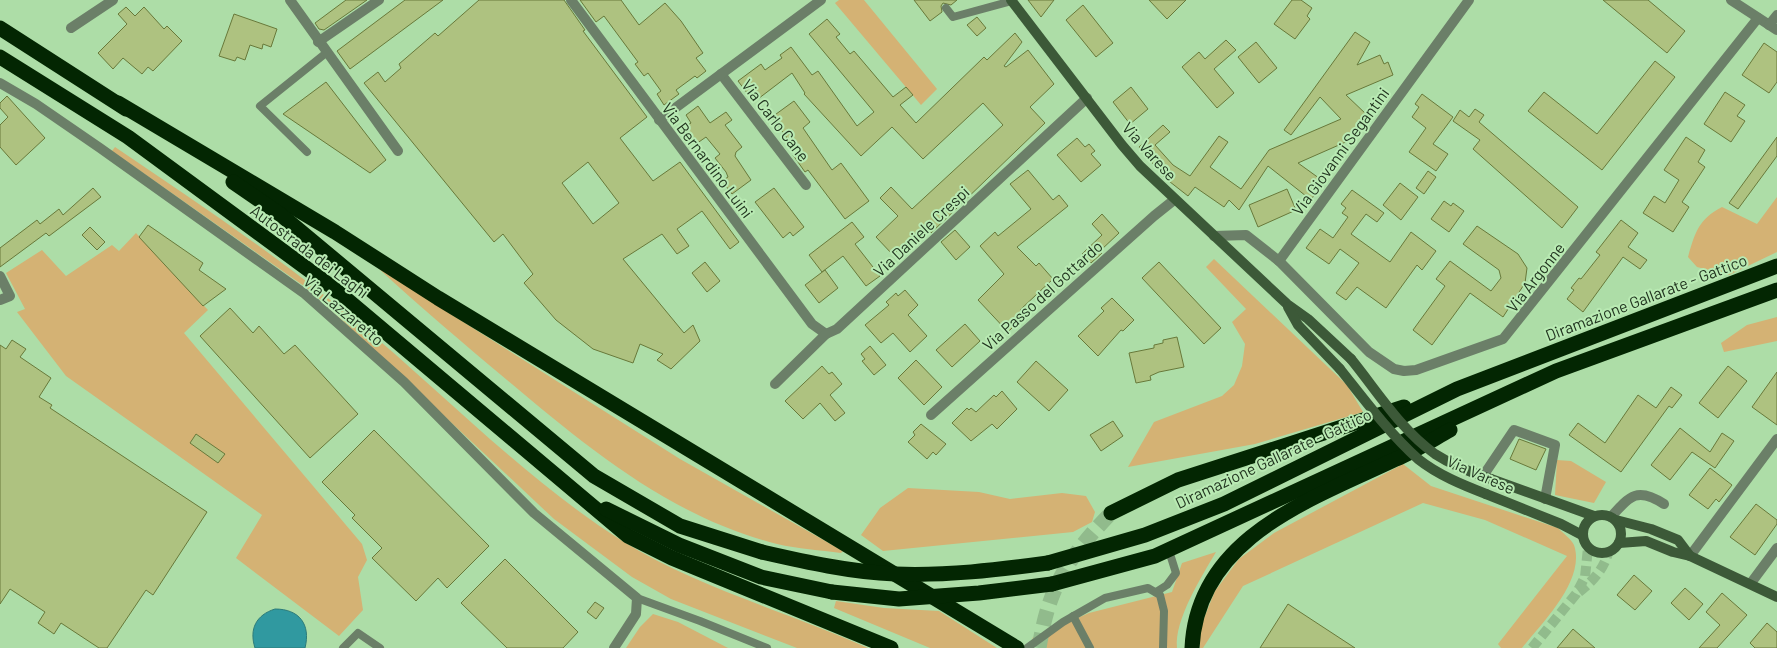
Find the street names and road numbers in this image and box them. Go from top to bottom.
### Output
street label: Via Carlo Cane [738,75,814,165]
street label: Via Giovanni Segantini [1287,83,1393,219]
street label: Via Bernardino Luini [658,99,758,221]
street label: Via Varese [1119,118,1181,184]
street label: Via Daniele Crespi [869,182,973,280]
street label: Autostrada dei Laghi [247,200,373,302]
street label: Via Passo del Gottardo [978,236,1106,354]
street label: Via Argonne [1502,238,1568,316]
street label: Diramazione Gallarate - Gattico [1543,250,1749,344]
street label: Via Lazzaretto [300,271,388,349]
street label: Diramazione Gallarate - Gattico [1172,404,1374,512]
street label: Via Varese [1444,451,1518,497]

